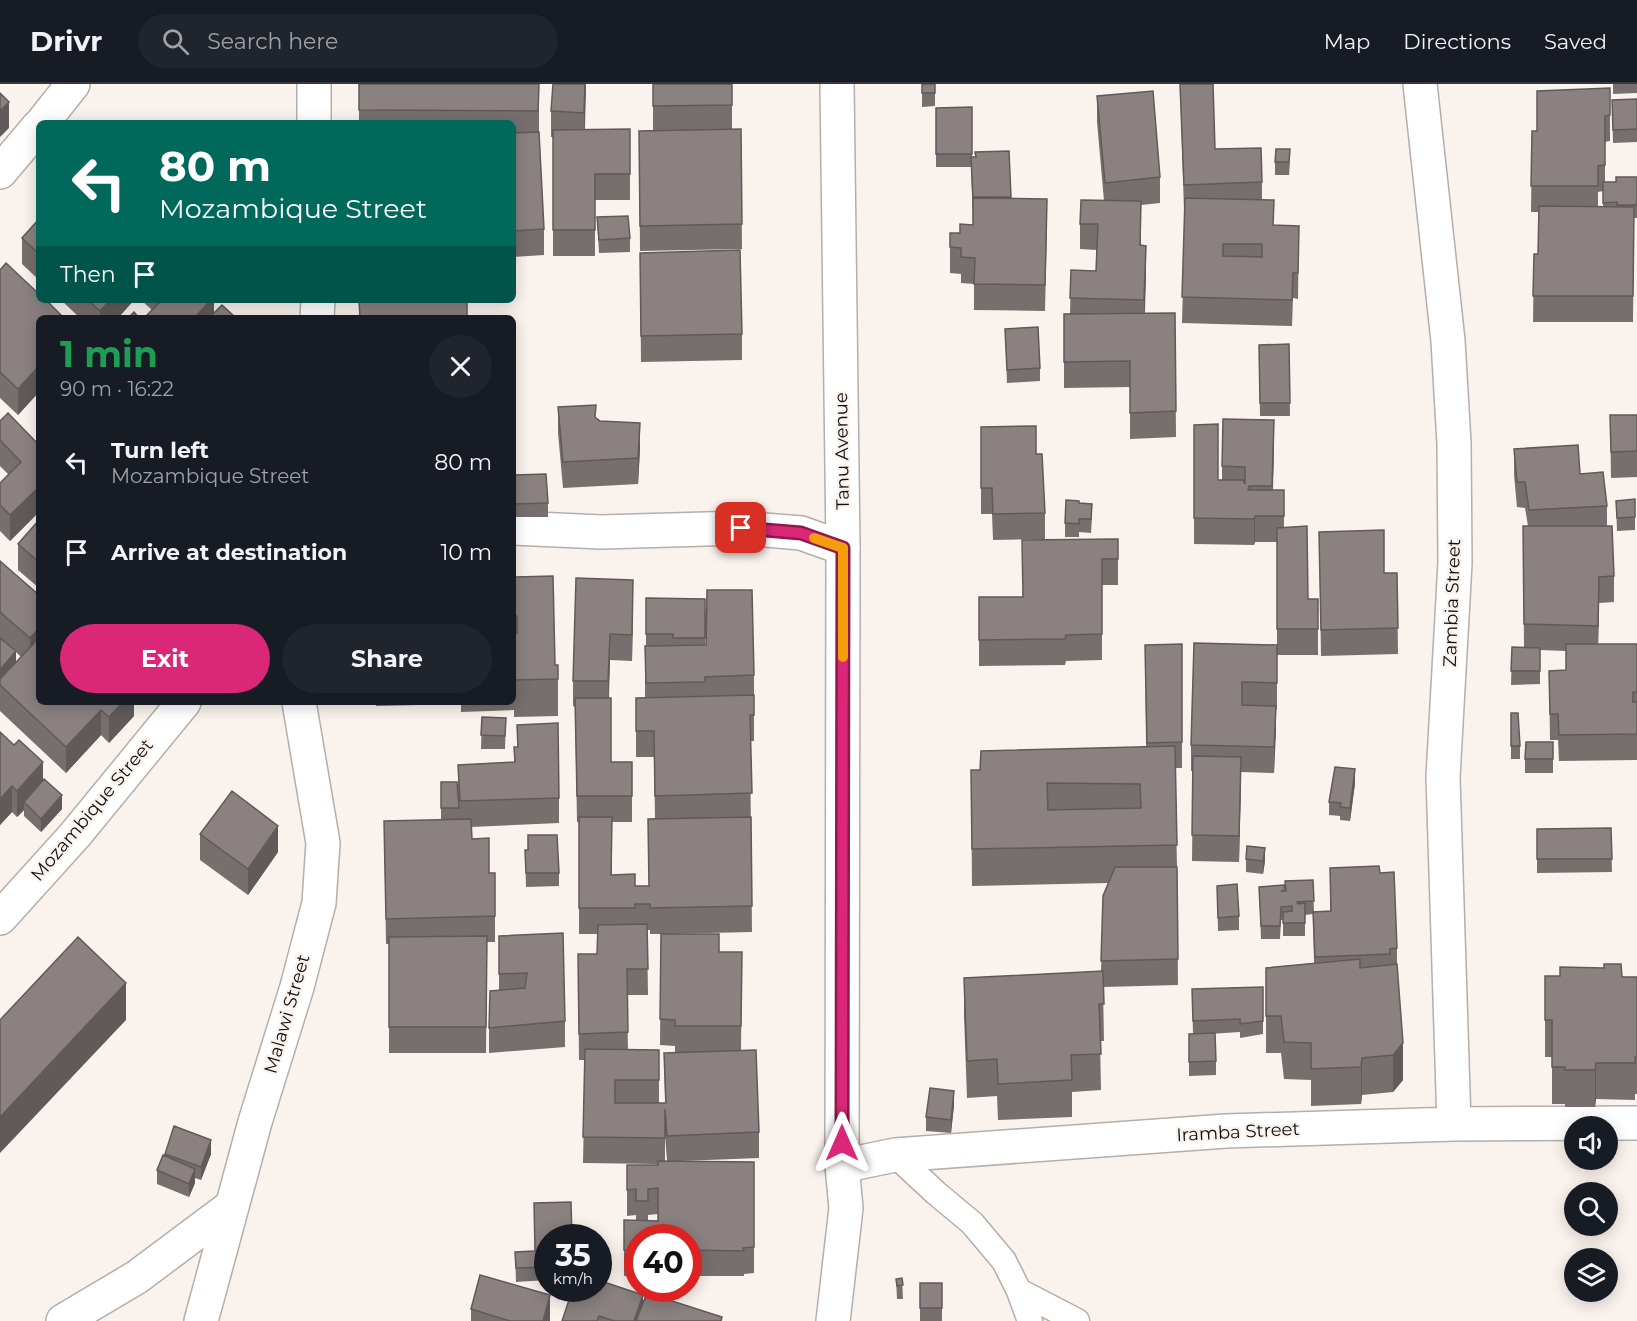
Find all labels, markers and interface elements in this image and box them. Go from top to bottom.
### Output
search box [138,14,558,68]
text: Drivr [30,24,102,58]
icon: search [159,25,192,58]
text: Search here [207,28,338,55]
text: Map [1324,29,1370,54]
text: Directions [1403,29,1511,54]
text: Saved [1544,29,1607,54]
text: 80 m [159,140,271,192]
icon: left [60,144,138,222]
text: Mozambique Street [159,192,427,225]
icon: arrive [128,258,161,291]
text: Then [60,261,116,288]
text: 1 min [60,332,158,376]
button: close [429,335,492,398]
text: 90 m · 16:22 [60,377,174,401]
street label: Tanu Avenue [830,392,854,510]
text: Turn left [111,437,209,464]
icon: left [60,446,93,479]
text: 80 m [434,449,492,476]
text: Mozambique Street [111,464,309,488]
pin [715,502,766,553]
icon: arrive [724,511,757,544]
icon: arrive [60,536,93,569]
text: Arrive at destination [111,539,347,566]
text: 10 m [440,539,492,566]
street label: Zambia Street [1439,539,1465,667]
button: Exit [60,624,270,693]
button: Share [282,624,492,693]
street label: Mozambique Street [26,735,158,885]
street label: Malawi Street [259,952,315,1076]
position arrow [810,1111,874,1175]
map controls [1564,1116,1618,1302]
button: sound [1564,1116,1618,1170]
street label: Iramba Street [1176,1118,1300,1146]
button: search [1564,1182,1618,1236]
speed limit sign: 40 [624,1224,702,1302]
text: 35 [555,1237,591,1274]
button: layers [1564,1248,1618,1302]
text: km/h [553,1269,593,1288]

